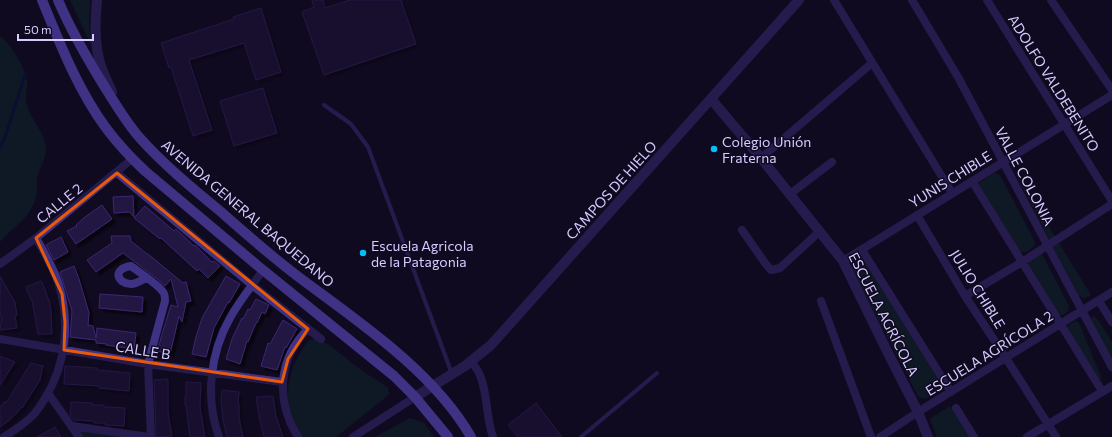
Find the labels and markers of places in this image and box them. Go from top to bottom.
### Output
place label: Colegio Unión Fraterna [722,133,811,166]
marker: Colegio Unión Fraterna [709,144,719,154]
place label: Escuela Agricola de la Patagonia [371,237,474,270]
marker: Escuela Agricola de la Patagonia [358,248,368,258]

